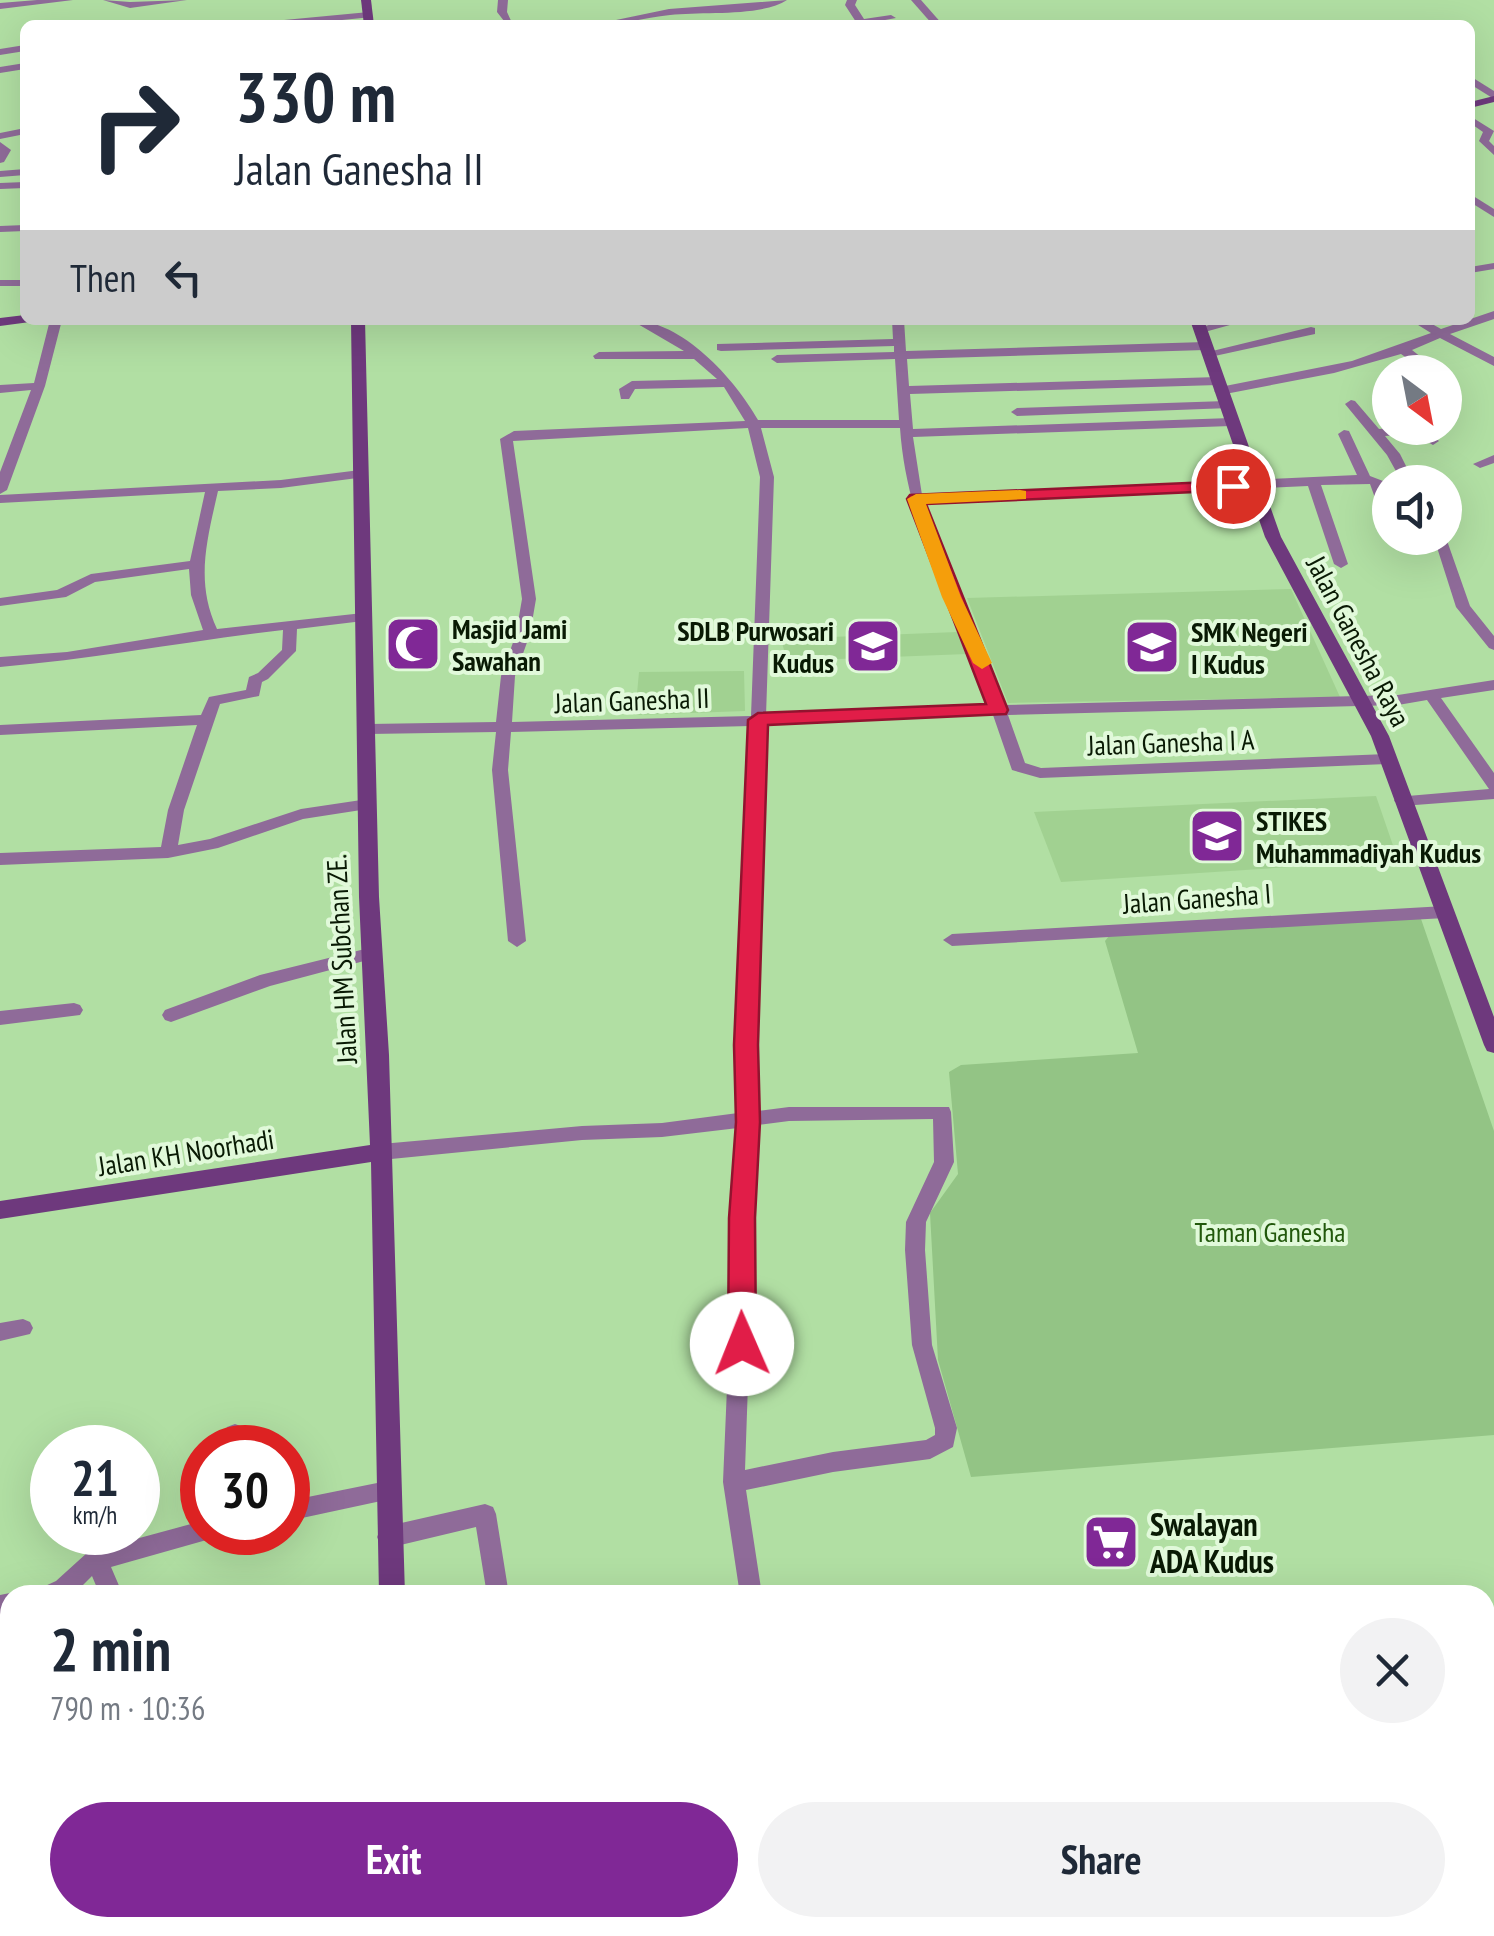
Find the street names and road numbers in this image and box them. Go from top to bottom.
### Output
street label: Jalan Ganesha Raya [1298,548,1419,733]
street label: Jalan Ganesha II [553,679,710,721]
street label: Jalan Ganesha I A [1086,721,1256,763]
street label: Jalan HM Subchan ZE. [317,853,365,1066]
street label: Jalan Ganesha I [1121,874,1272,922]
street label: Jalan KH Noorhadi [95,1120,276,1184]

